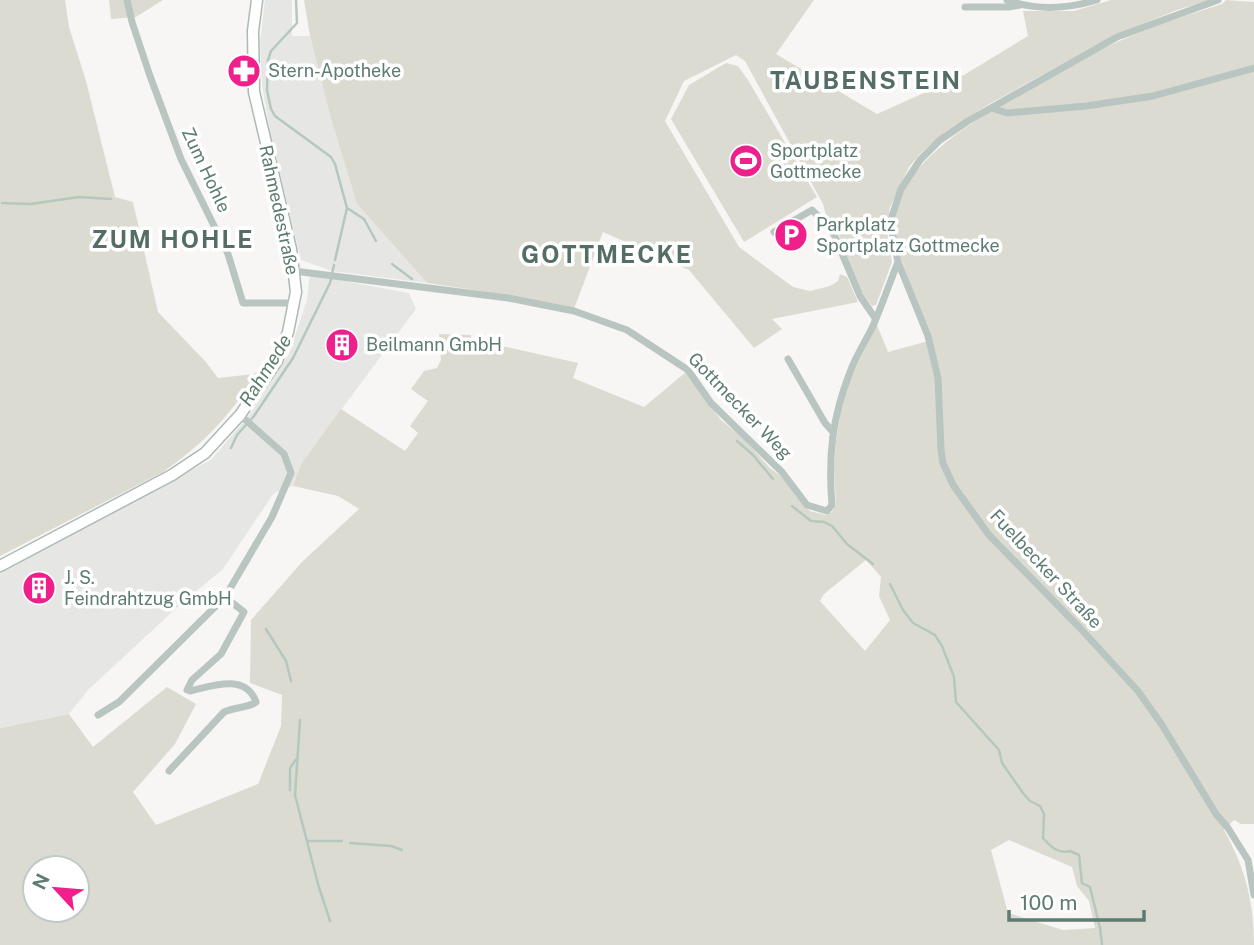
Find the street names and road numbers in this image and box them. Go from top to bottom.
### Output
street label: Zum Hohle [178,124,235,216]
street label: Rahmedestraße [255,143,304,277]
street label: Gottmecker Weg [684,348,797,463]
street label: Fuelbecker Straße [986,505,1107,632]

